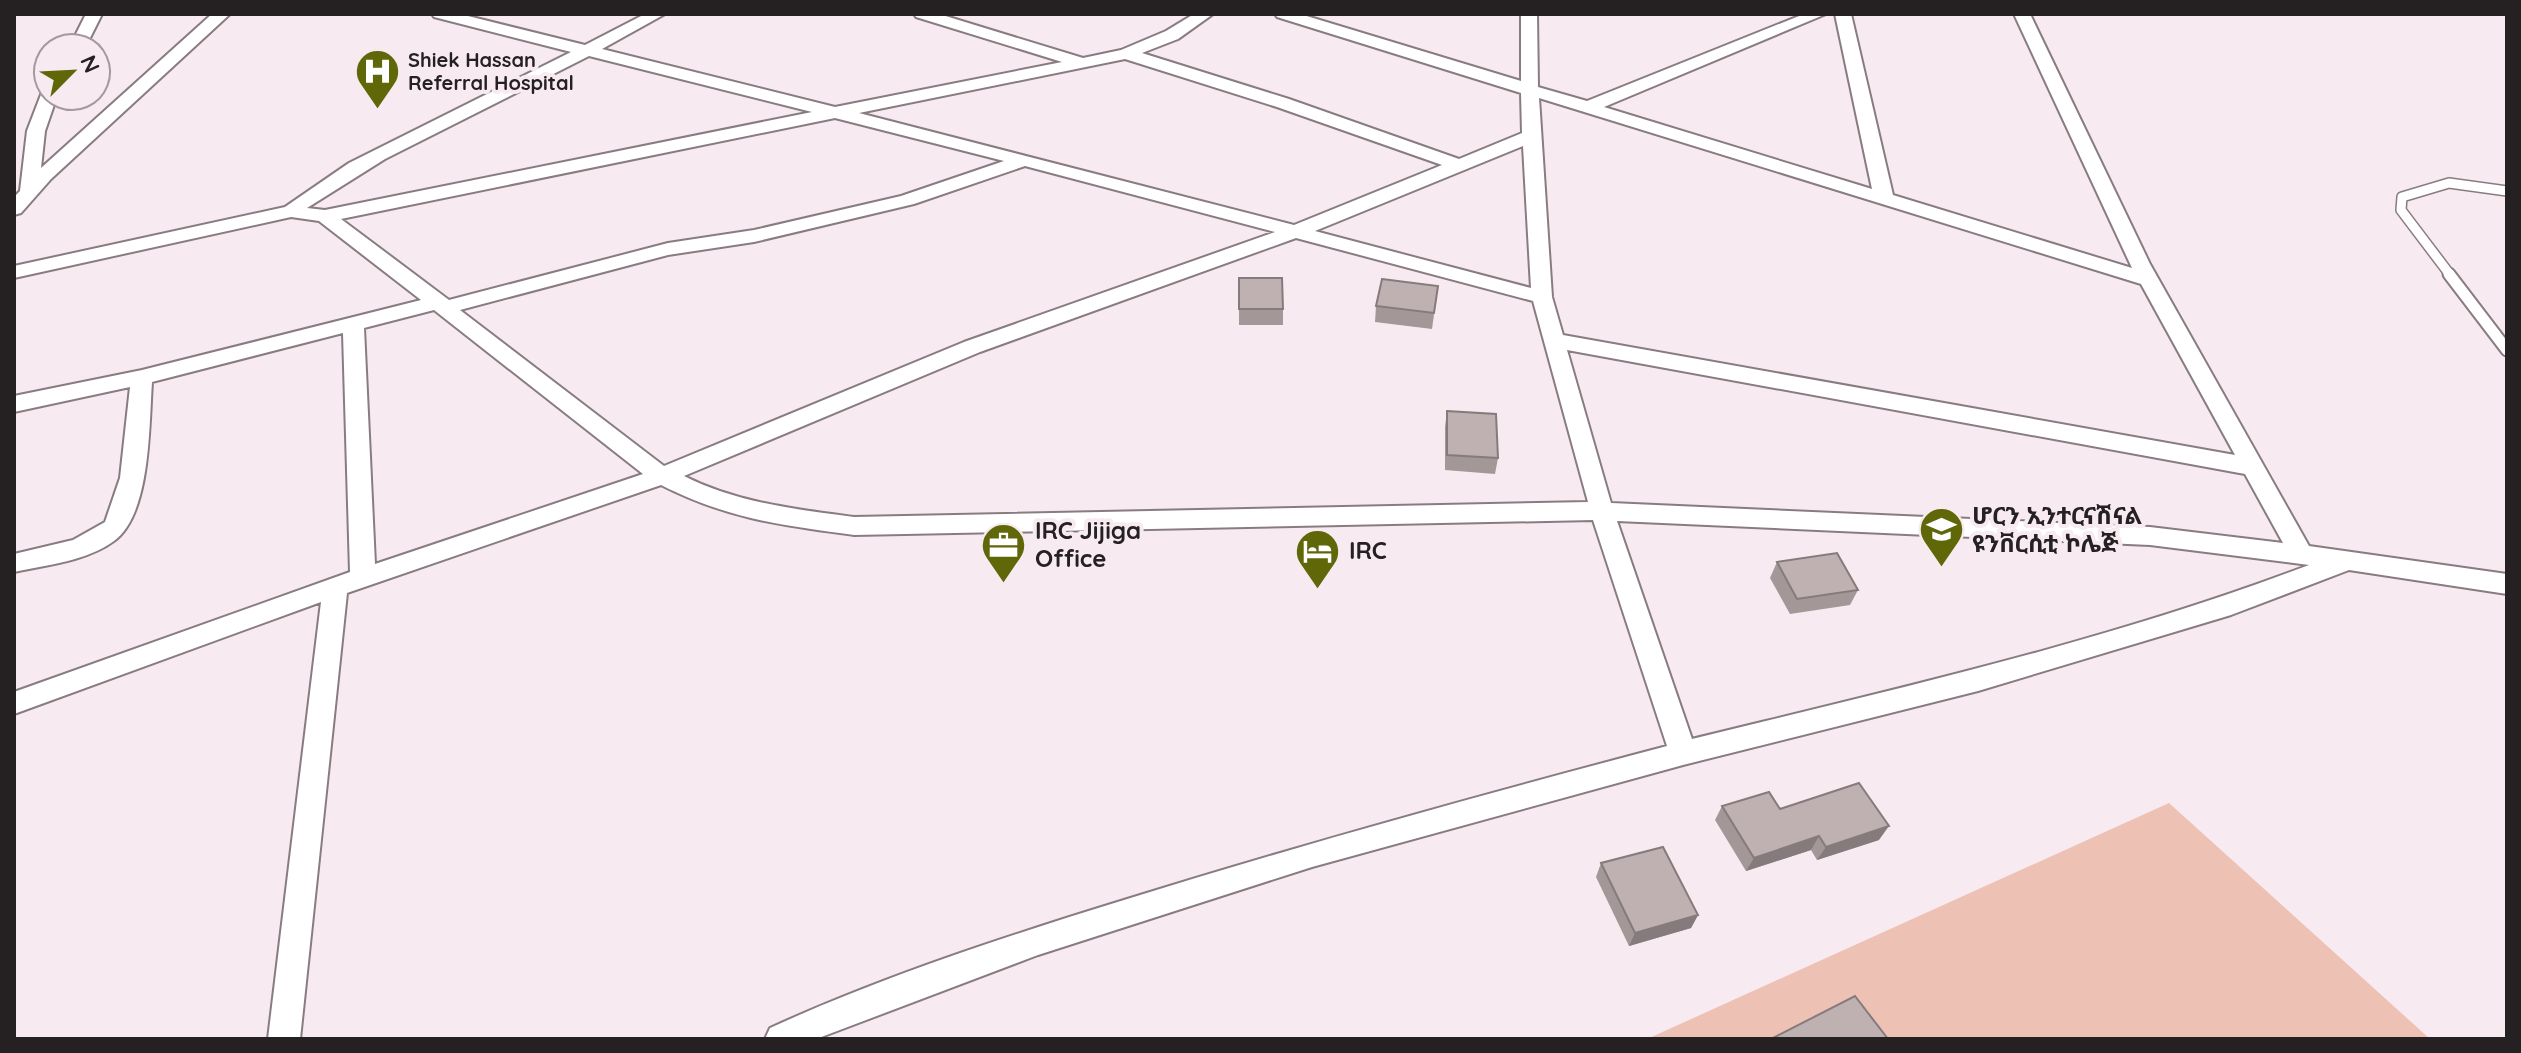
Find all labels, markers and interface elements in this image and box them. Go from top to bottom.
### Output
north arrow [32,32,112,112]
place label: Shiek Hassan Referral Hospital [408,47,574,95]
hospital icon: Shiek Hassan Referral Hospital [353,48,401,111]
text: N [74,51,106,77]
place label: ሆርን ኢንተርናሽናል ዩንቨርሲቲ ኮሌጅ [1972,500,2142,558]
school or university icon: ሆርን ኢንተርናሽናል ዩንቨርሲቲ ኮሌጅ [1917,506,1965,569]
place label: IRC Jijiga Office [1035,515,1141,573]
office icon: IRC Jijiga Office [980,521,1028,584]
hotel icon: IRC [1294,527,1342,590]
place label: IRC [1349,535,1387,565]

